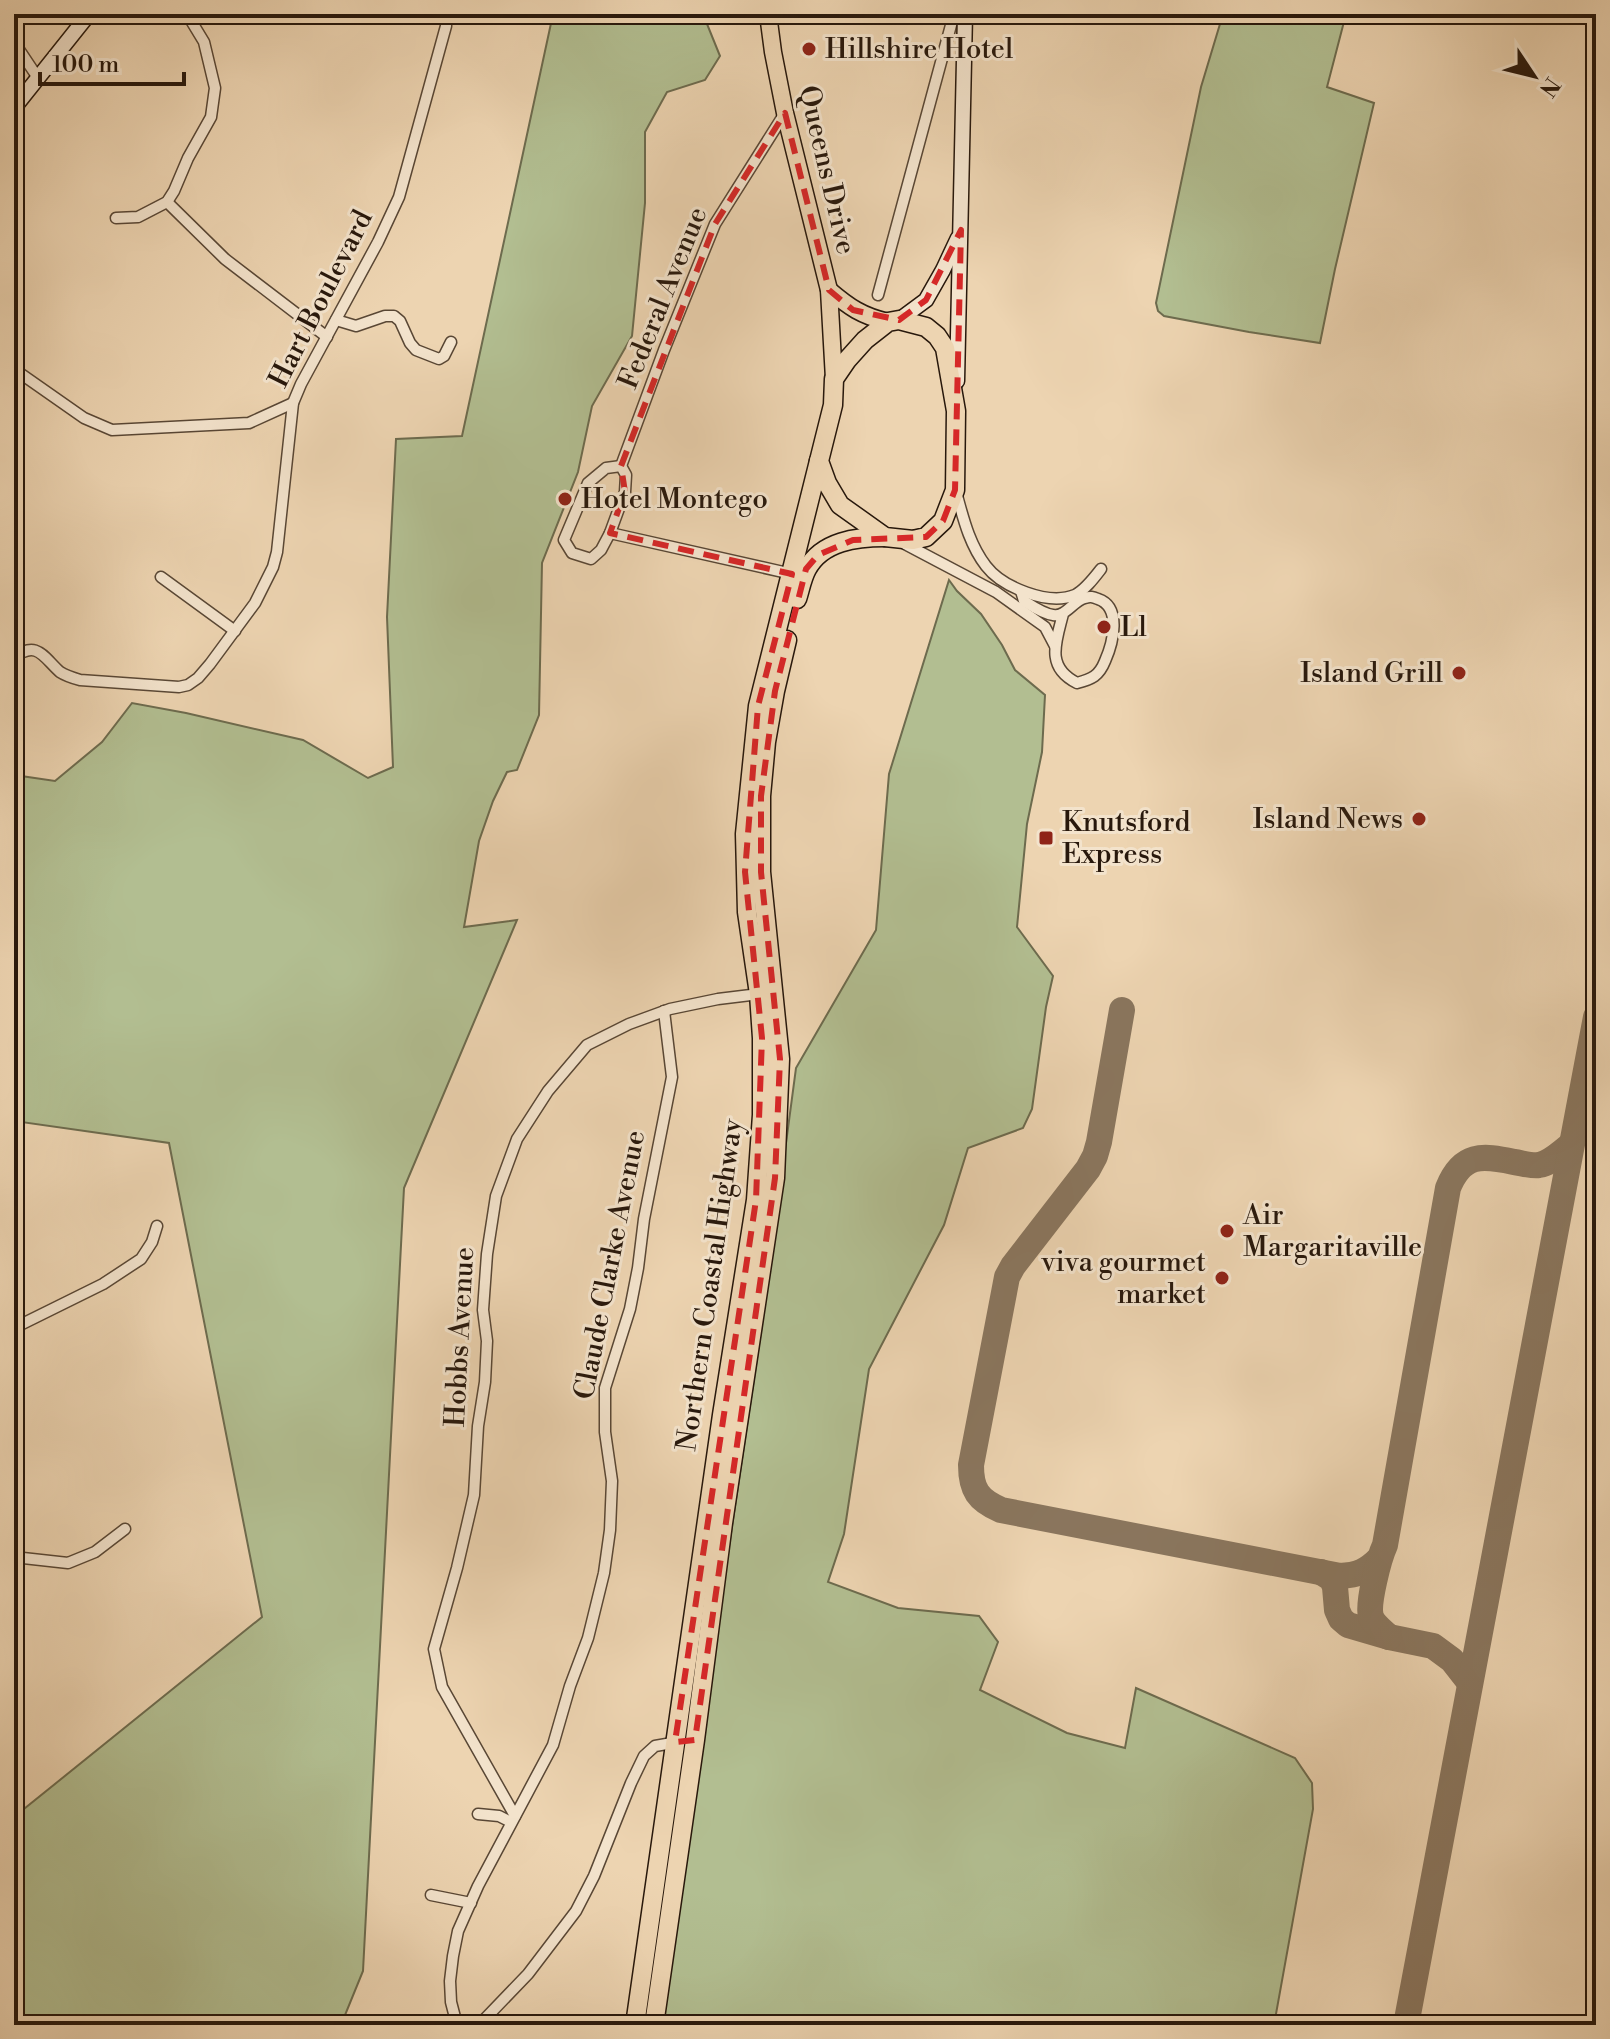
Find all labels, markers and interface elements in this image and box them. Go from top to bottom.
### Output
place label: Hillshire Hotel [825,32,1013,67]
scale bar [40,36,184,86]
north arrow [1494,36,1574,116]
marker: Hillshire Hotel [800,40,818,58]
text: 100 m [52,50,119,80]
text: N [1533,72,1565,102]
street label: Queens Drive [791,82,863,258]
street label: Federal Avenue [611,202,715,394]
street label: Hart Boulevard [261,204,381,394]
place label: Hotel Montego [581,482,768,517]
marker: Hotel Montego [556,490,574,508]
place label: Ll [1120,610,1147,645]
marker: Ll [1095,618,1113,636]
place label: Island Grill [1300,656,1443,691]
marker: Island Grill [1450,664,1468,682]
place label: Island News [1253,802,1403,837]
place label: Knutsford Express [1062,805,1190,872]
marker: Island News [1410,810,1428,828]
marker: Knutsford Express [1037,829,1055,847]
street label: Northern Coastal Highway [669,1116,751,1453]
street label: Claude Clarke Avenue [567,1127,653,1403]
place label: Air Margaritaville [1242,1198,1422,1265]
marker: Air Margaritaville [1218,1222,1236,1240]
place label: viva gourmet market [1041,1245,1206,1312]
street label: Hobbs Avenue [438,1246,482,1428]
marker: viva gourmet market [1213,1269,1231,1287]

